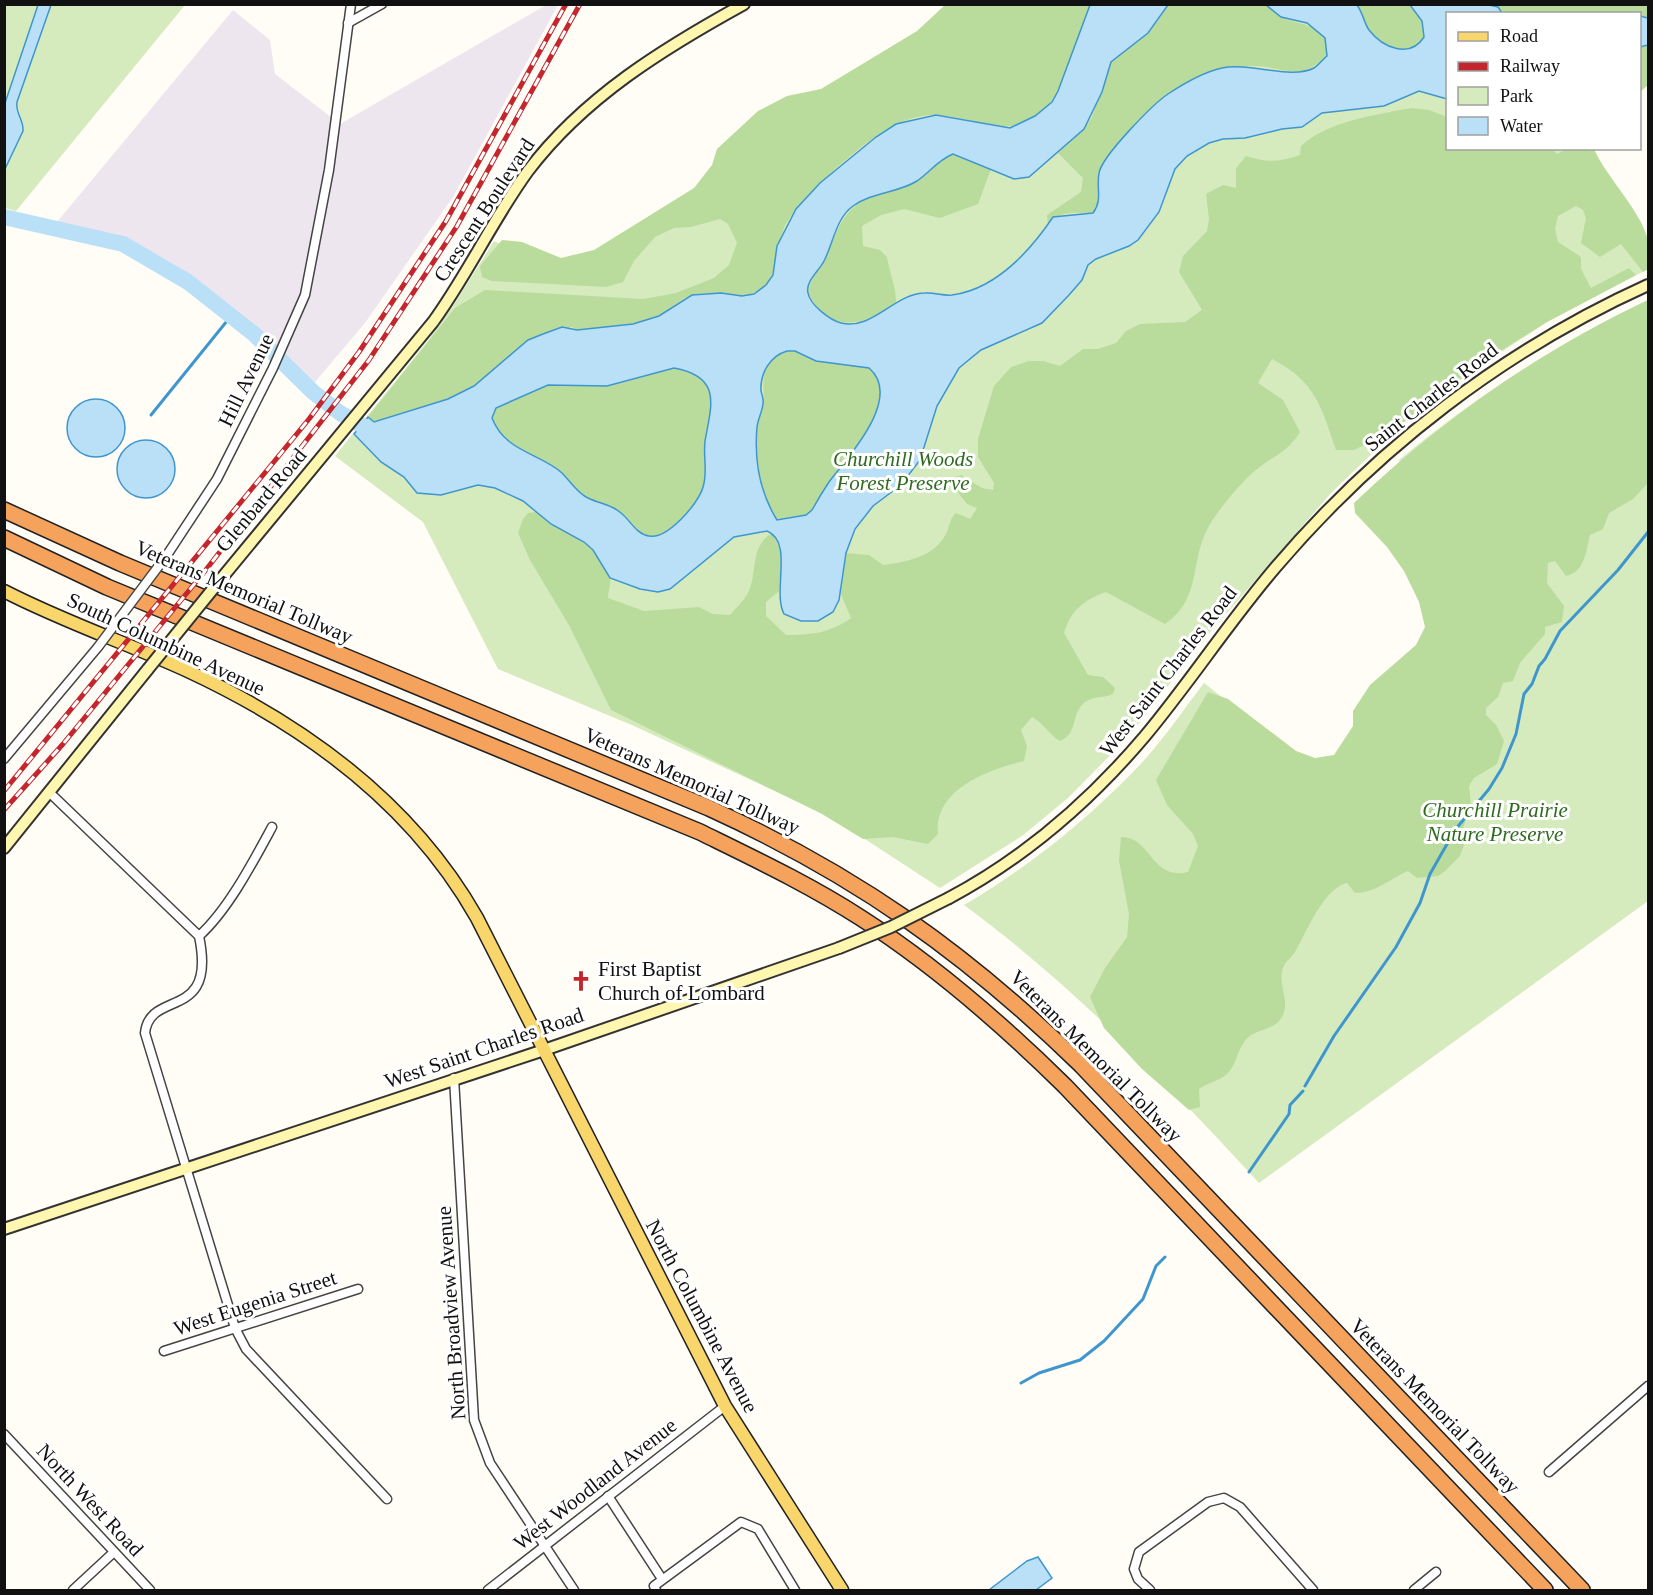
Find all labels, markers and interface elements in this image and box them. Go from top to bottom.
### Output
legend [1446,12,1641,150]
text: Road [1500,26,1538,46]
text: Railway [1500,56,1560,76]
text: Park [1500,86,1533,106]
text: Water [1500,116,1543,136]
street label: Crescent Boulevard [429,133,540,286]
street label: Hill Avenue [213,330,279,430]
street label: Saint Charles Road [1360,337,1503,456]
street label: Glenbard Road [211,443,312,557]
park label: Churchill Woods Forest Preserve [833,447,973,495]
street label: Veterans Memorial Tollway [132,535,357,649]
street label: West Saint Charles Road [1094,581,1242,761]
street label: South Columbine Avenue [63,588,269,700]
street label: Veterans Memorial Tollway [580,723,804,840]
park label: Churchill Prairie Nature Preserve [1422,798,1568,846]
place label: First Baptist Church of Lombard [598,957,765,1005]
street label: Veterans Memorial Tollway [1005,965,1187,1147]
church icon: First Baptist Church of Lombard [569,969,593,993]
street label: West Saint Charles Road [381,1002,587,1093]
street label: North Broadview Avenue [432,1205,470,1421]
street label: North Columbine Avenue [641,1215,763,1417]
street label: West Eugenia Street [171,1265,340,1341]
street label: Veterans Memorial Tollway [1345,1314,1525,1499]
street label: West Woodland Avenue [509,1413,681,1555]
street label: North West Road [32,1439,149,1562]

